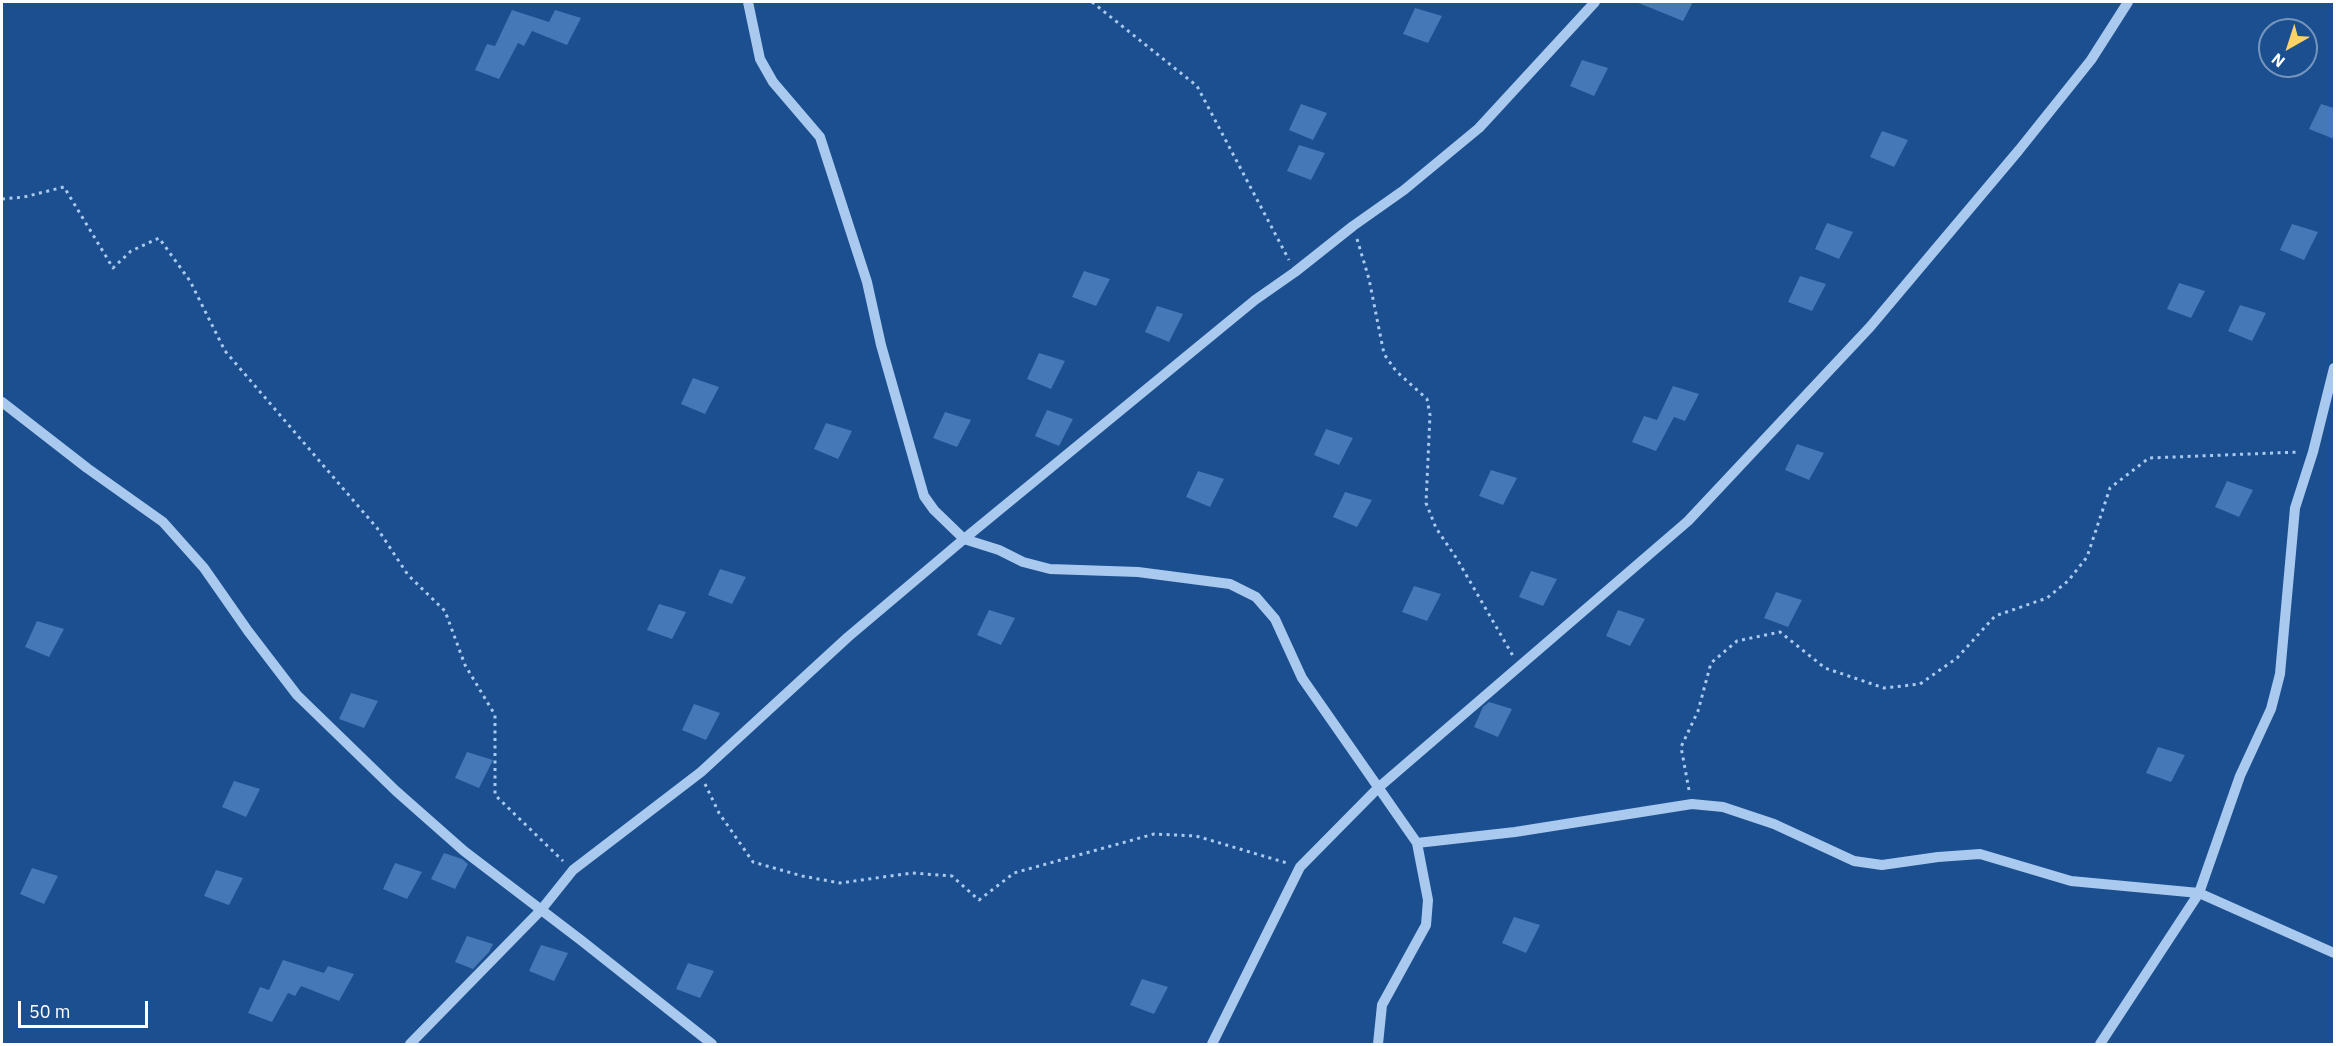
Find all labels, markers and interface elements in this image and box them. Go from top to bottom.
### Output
north arrow [2258,18,2318,78]
text: N [2267,49,2289,72]
scale bar [21,989,152,1027]
text: 50 m [29,1000,71,1023]

